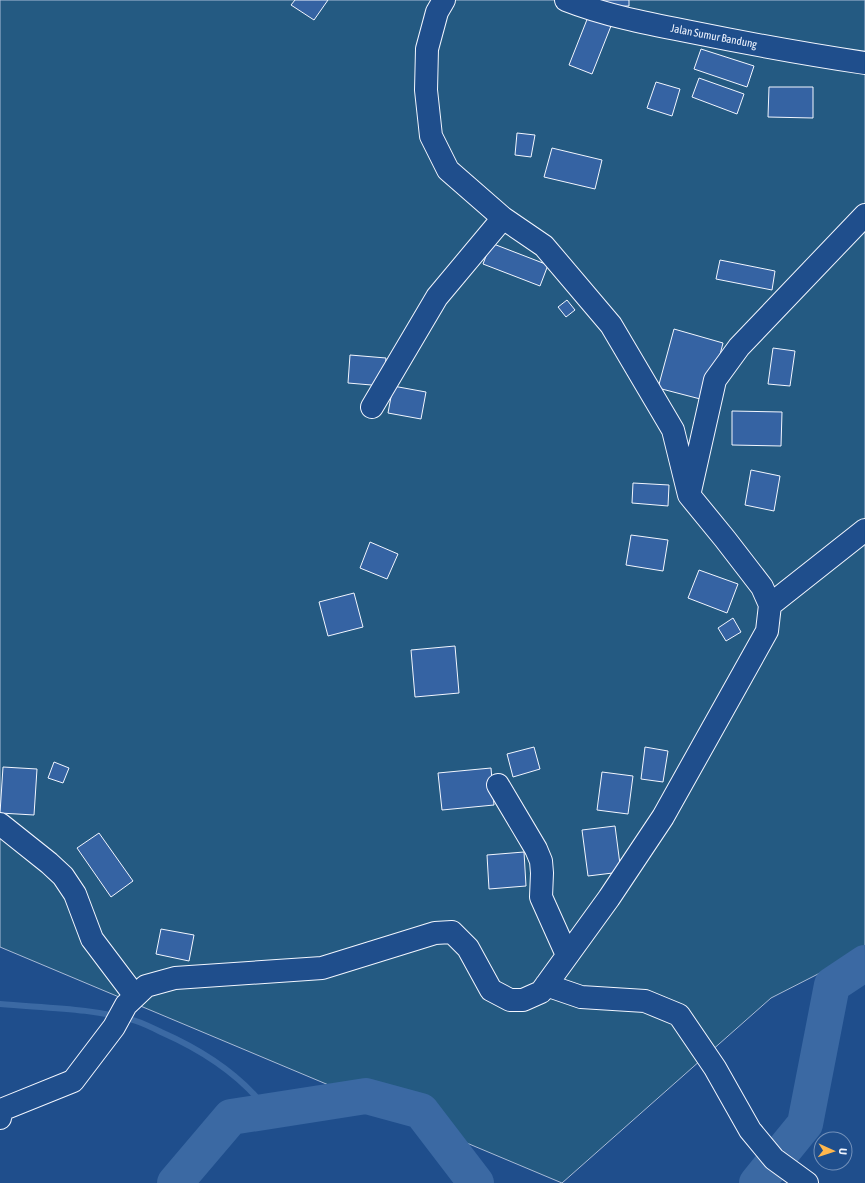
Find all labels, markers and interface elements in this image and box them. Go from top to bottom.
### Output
street label: Jalan Sumur Bandung [670,22,758,50]
north arrow [813,1131,853,1171]
text: U [837,1148,849,1155]

